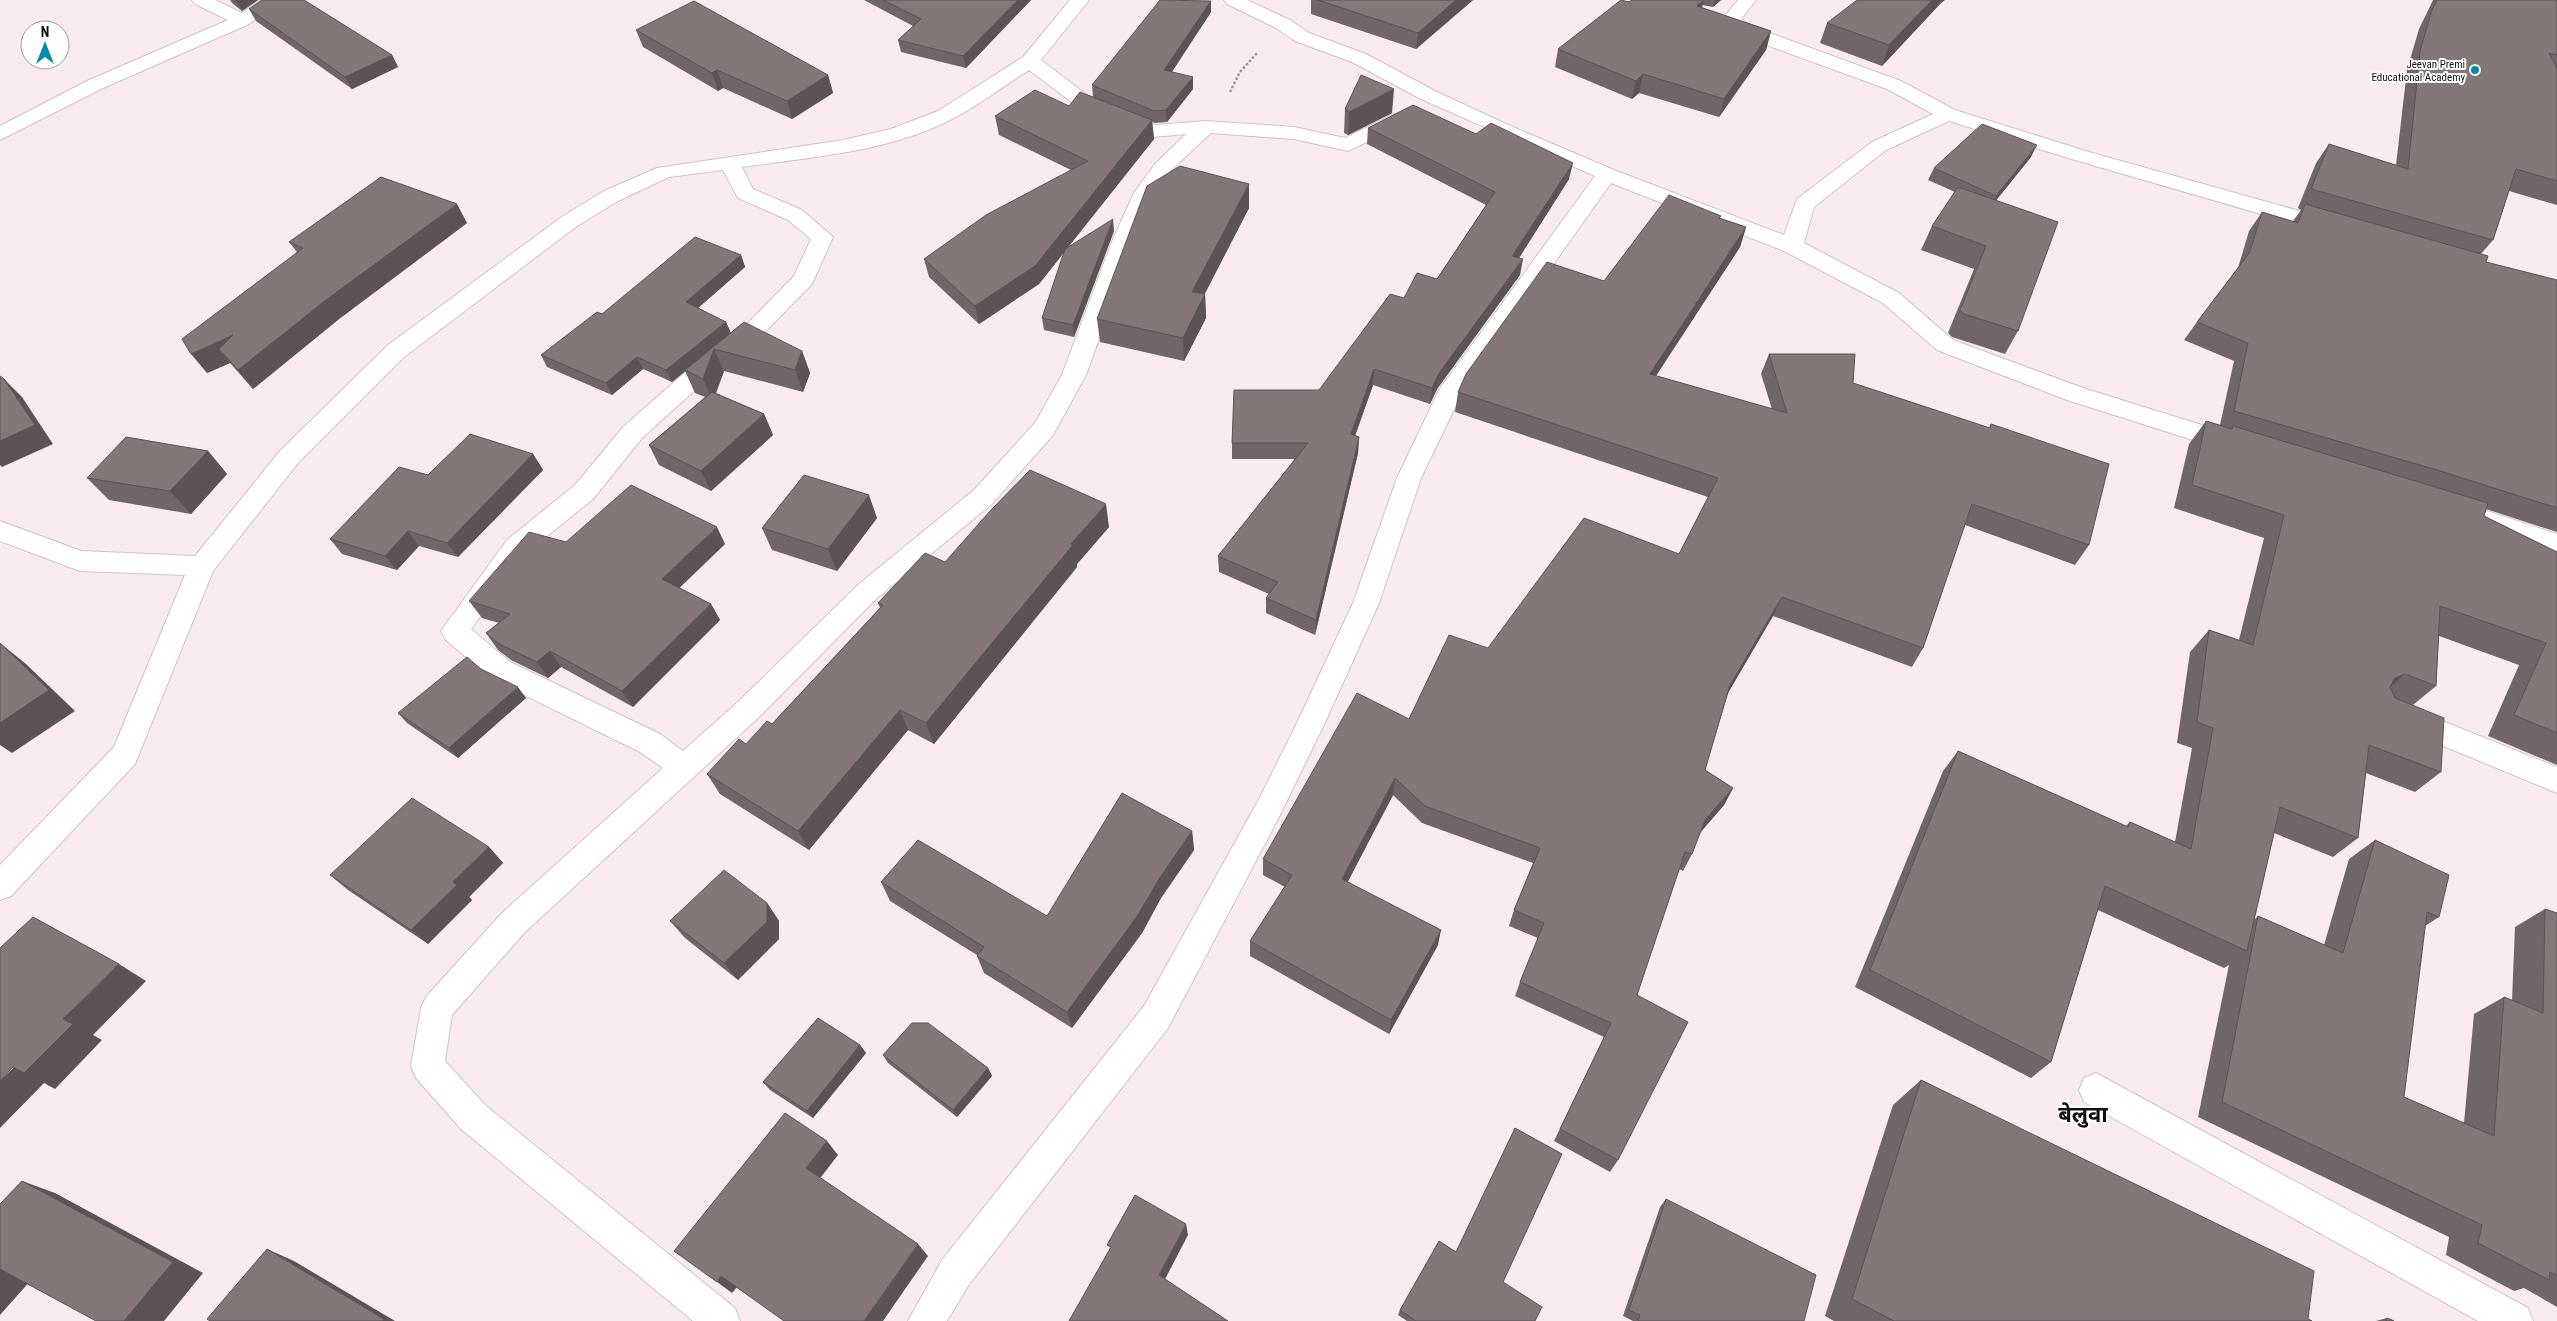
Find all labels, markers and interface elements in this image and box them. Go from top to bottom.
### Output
north arrow [20,20,70,70]
text: N [41,24,49,40]
place label: Jeevan Premi Educational Academy [2371,58,2465,84]
marker: Jeevan Premi Educational Academy [2469,64,2481,76]
district label: बेलुवा [2058,1102,2108,1128]

